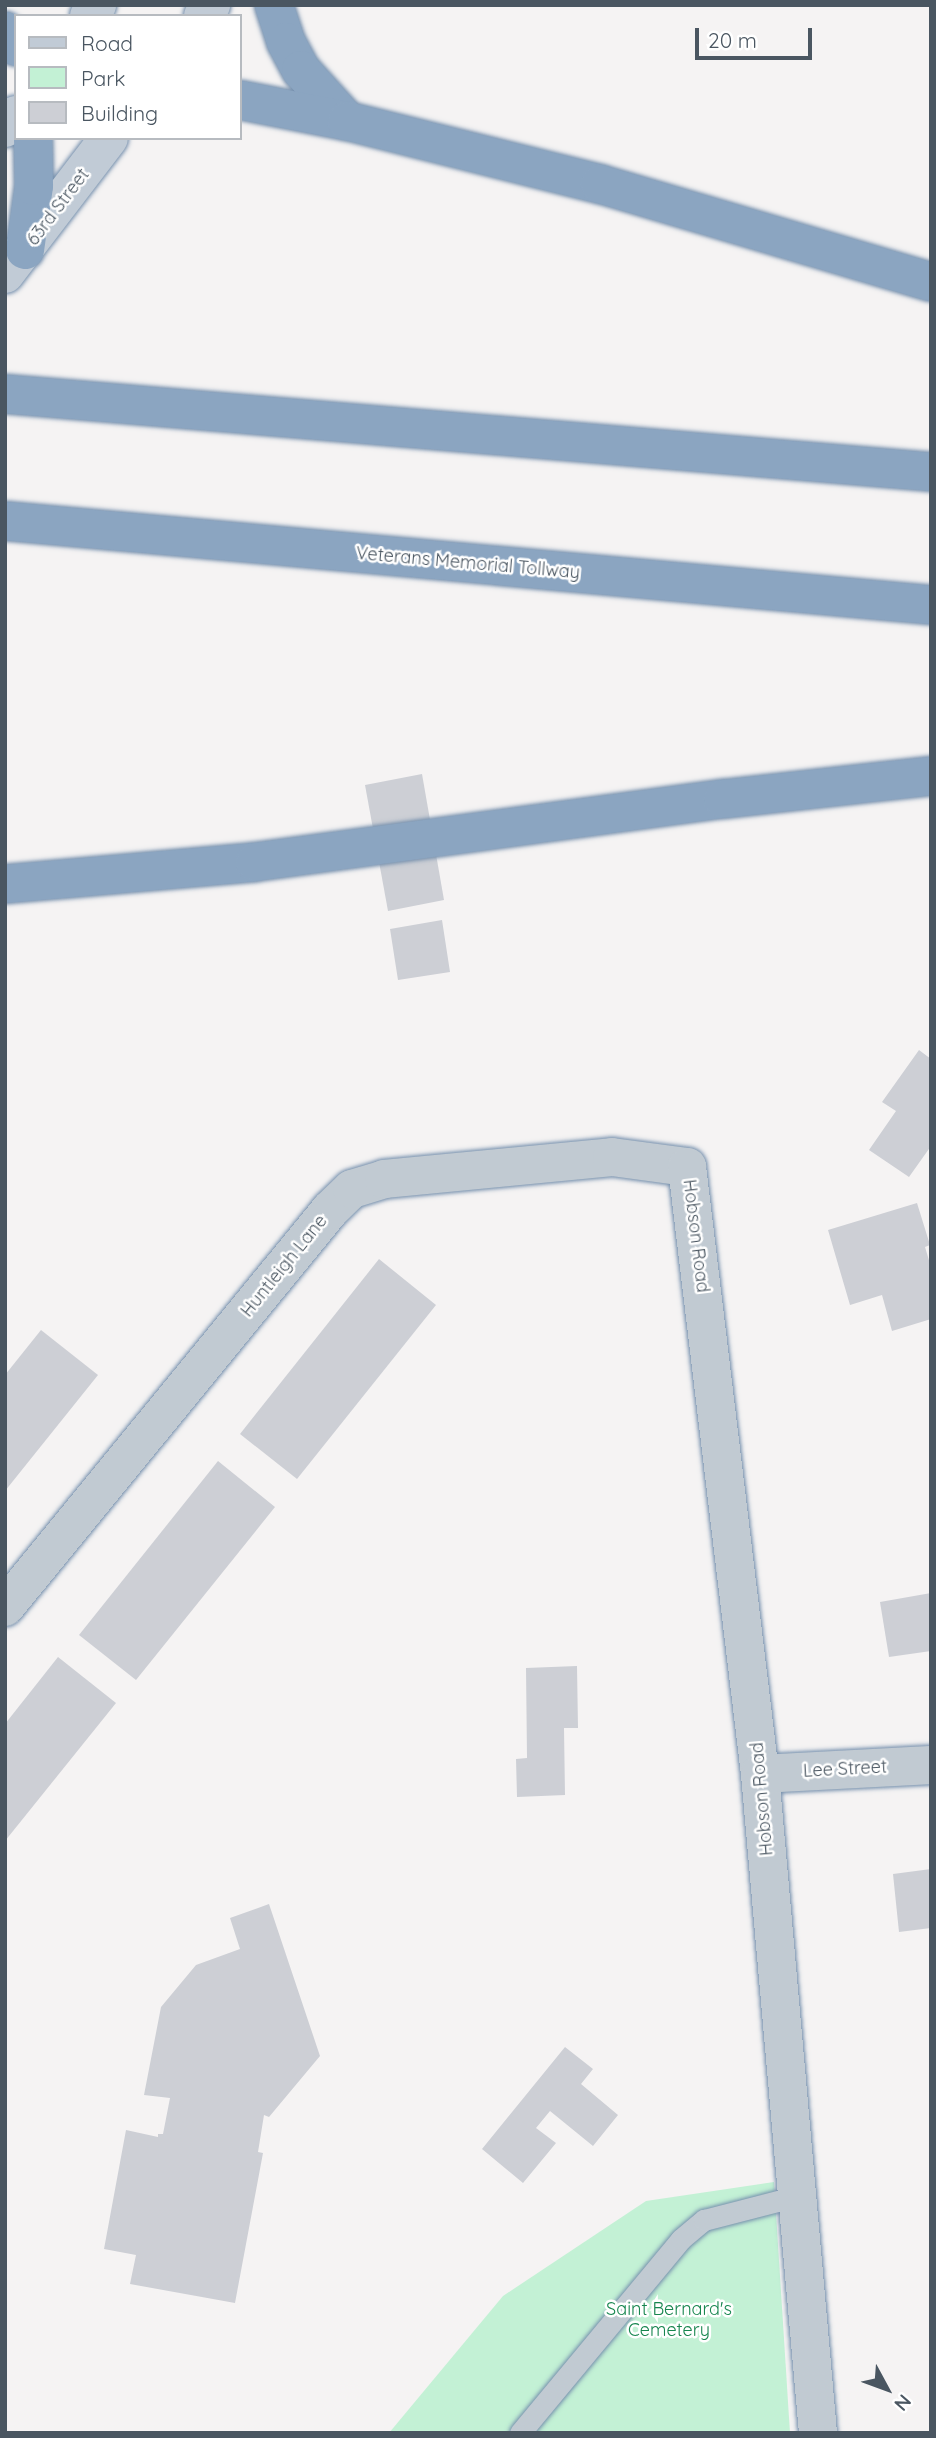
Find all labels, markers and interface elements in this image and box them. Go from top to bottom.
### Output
legend [14,14,242,140]
scale bar [698,14,815,58]
text: 20 m [708,27,757,53]
text: Road [81,30,133,56]
text: Park [81,65,125,91]
text: Building [81,100,158,126]
street label: 63rd Street [22,164,94,250]
street label: Veterans Memorial Tollway [355,542,581,584]
street label: Hobson Road [678,1178,714,1294]
street label: Huntleigh Lane [236,1211,332,1321]
street label: Hobson Road [746,1741,778,1857]
street label: Lee Street [802,1756,888,1782]
park label: Saint Bernard's Cemetery [606,2299,732,2342]
north arrow [852,2354,922,2424]
text: N [889,2390,916,2416]

